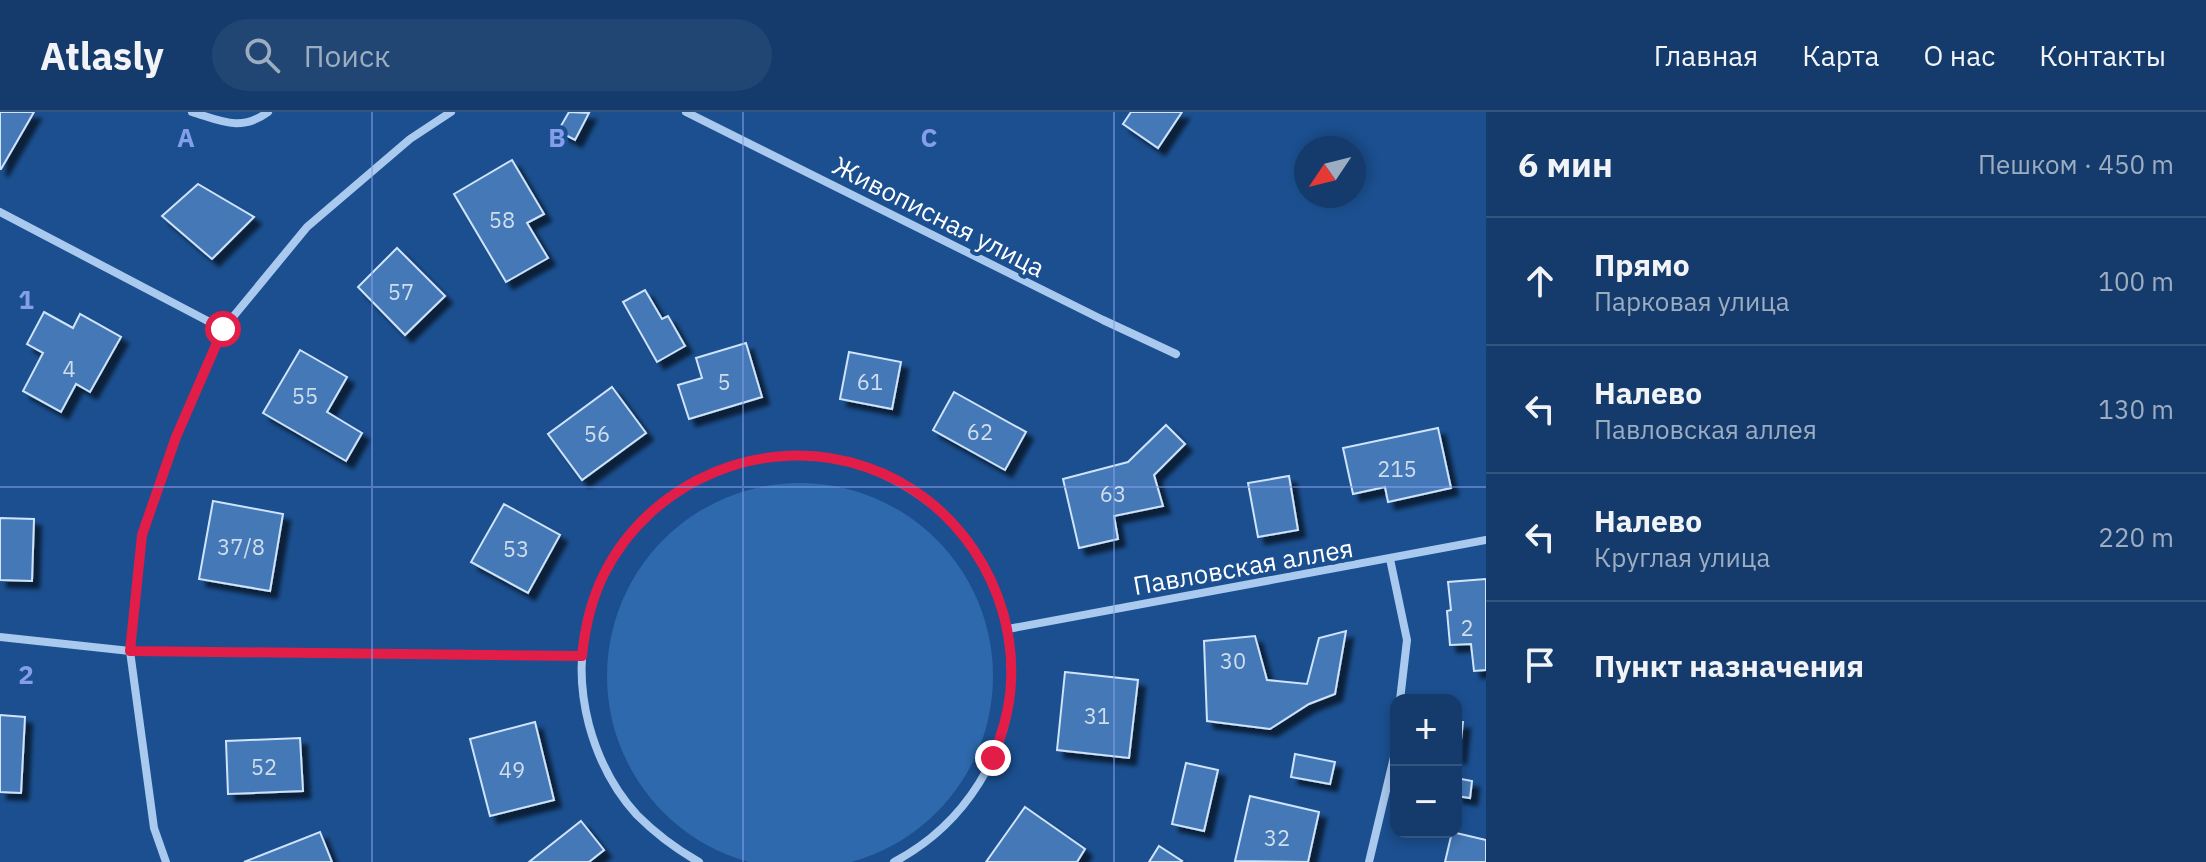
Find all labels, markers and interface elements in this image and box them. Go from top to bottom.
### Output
search box [212,19,772,91]
text: Atlasly [40,31,164,80]
icon: search [240,33,284,77]
text: Поиск [304,36,391,75]
text: Главная [1654,37,1758,74]
text: Карта [1802,37,1879,74]
text: О нас [1923,37,1995,74]
text: Контакты [2039,37,2166,74]
text: A [177,120,195,154]
text: B [548,120,566,154]
text: C [921,120,938,154]
north arrow [1294,136,1366,208]
text: 6 мин [1518,142,1613,186]
text: Пешком · 450 m [1978,147,2174,181]
street label: Живописная улица [827,148,1051,284]
house number: 58 [489,205,515,234]
text: Прямо [1594,245,1690,284]
icon: ahead [1518,259,1562,303]
text: 100 m [2098,264,2174,298]
house number: 57 [388,277,414,306]
text: 1 [18,282,34,316]
text: Парковая улица [1594,284,1790,318]
route start [205,311,241,347]
house number: 4 [62,354,76,383]
house number: 5 [717,367,731,396]
house number: 61 [857,367,883,396]
text: Налево [1594,373,1702,412]
house number: 55 [292,381,318,410]
icon: left [1518,387,1562,431]
text: 130 m [2098,392,2174,426]
text: Павловская аллея [1594,412,1817,446]
house number: 62 [967,417,993,446]
house number: 56 [584,419,610,448]
house number: 215 [1377,454,1417,483]
house number: 63 [1100,479,1126,508]
text: Налево [1594,501,1702,540]
icon: left [1518,515,1562,559]
text: 220 m [2098,520,2174,554]
street label: Павловская аллея [1130,530,1356,602]
house number: 37/8 [217,532,265,561]
house number: 53 [503,534,529,563]
text: Круглая улица [1594,540,1770,574]
house number: 2 [1460,613,1474,642]
icon: arrive [1518,643,1562,687]
house number: 30 [1220,646,1246,675]
text: Пункт назначения [1594,646,1864,685]
text: 2 [18,657,34,691]
map controls [1390,694,1462,838]
button: + [1390,694,1462,766]
house number: 31 [1084,701,1110,730]
route end [975,740,1011,776]
house number: 52 [251,752,277,781]
house number: 49 [499,755,525,784]
button: − [1390,766,1462,838]
house number: 32 [1264,823,1290,852]

